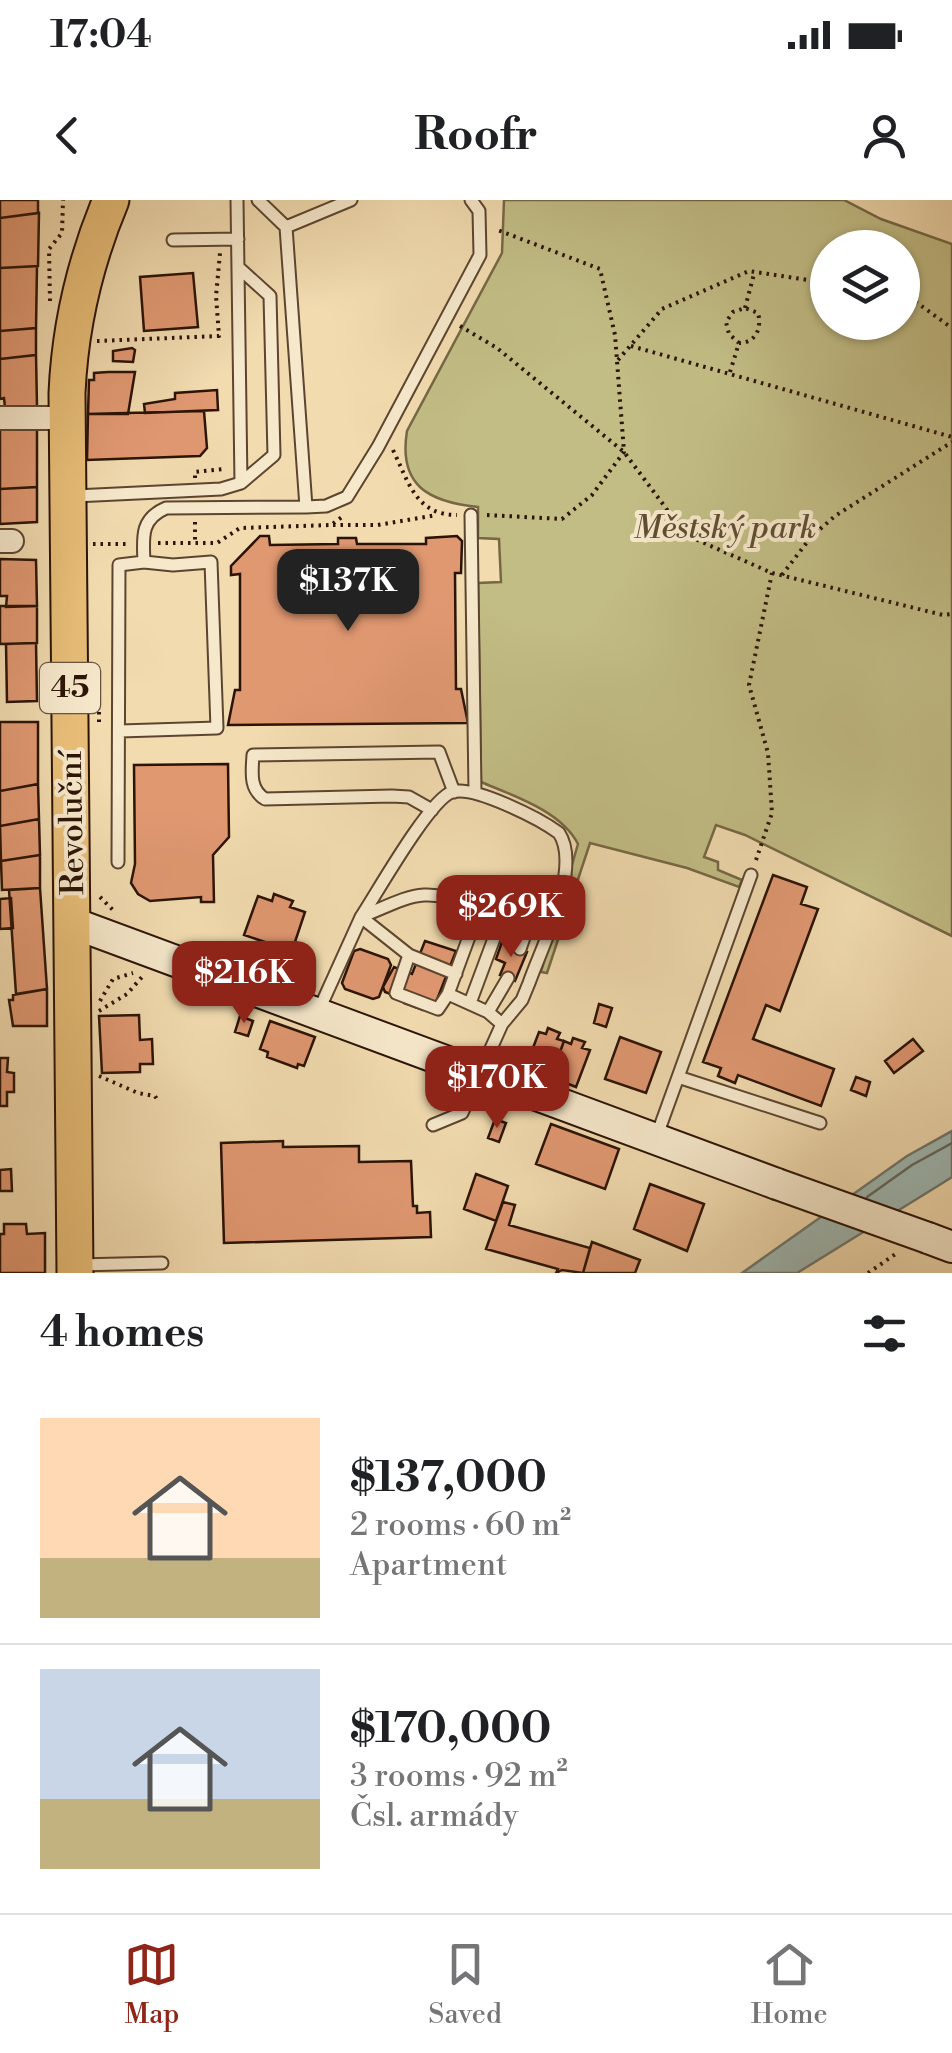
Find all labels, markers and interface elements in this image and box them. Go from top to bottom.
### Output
text: 17:04 [50,12,152,59]
text: Roofr [414,107,538,164]
icon: back [40,108,95,163]
icon: person [857,108,912,163]
map controls [810,230,920,340]
button: layers [810,230,920,340]
park label: Městský park [633,508,817,548]
pin: $137K [278,549,418,634]
text: $137K [299,561,397,601]
road number: 45 [40,663,100,713]
street label: Revoluční [51,749,93,896]
pin: $269K [441,875,581,960]
text: $269K [458,887,564,927]
pin: $216K [174,941,314,1026]
text: $216K [194,953,294,993]
pin: $170K [427,1046,567,1131]
text: $170K [447,1058,547,1098]
icon: filters [857,1306,912,1361]
text: 4 homes [40,1307,204,1360]
text: $137,000 [350,1452,547,1505]
icon: home [120,1458,240,1578]
text: 2 rooms · 60 m² [350,1505,571,1545]
text: Apartment [350,1545,507,1585]
text: $170,000 [350,1703,551,1756]
icon: home [120,1709,240,1829]
text: 3 rooms · 92 m² [350,1756,568,1796]
text: Čsl. armády [350,1796,518,1836]
tab: Map [124,1937,180,2032]
tab: Saved [428,1937,502,2032]
tab: Home [751,1937,828,2032]

